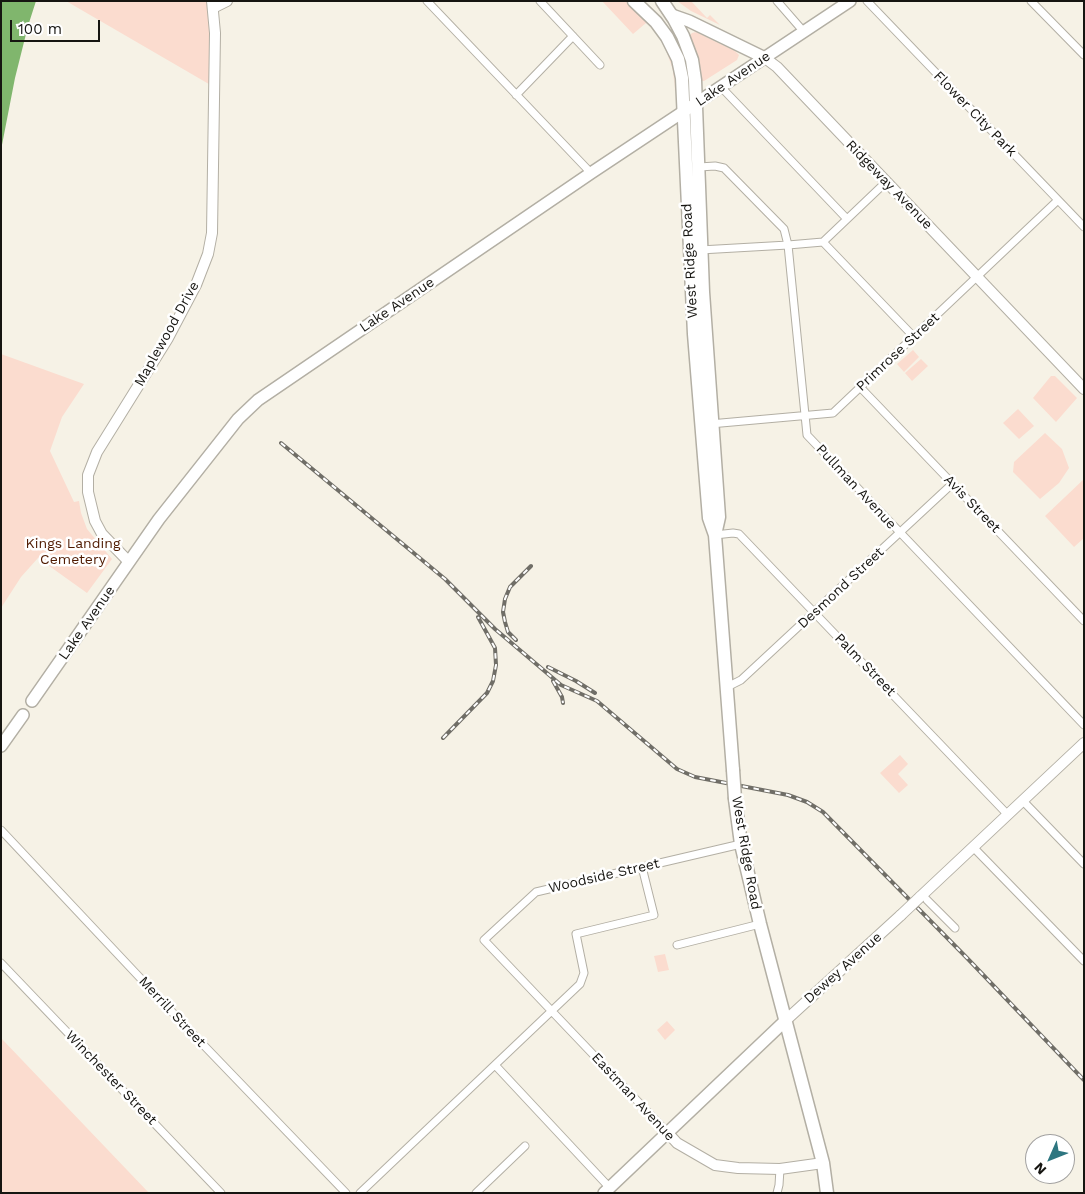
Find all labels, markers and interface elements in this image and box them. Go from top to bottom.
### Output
scale bar [12,10,102,42]
text: 100 m [18,20,62,38]
street label: Lake Avenue [693,48,773,110]
street label: Flower City Park [930,68,1020,160]
street label: Ridgeway Avenue [842,137,936,233]
street label: West Ridge Road [679,203,701,319]
street label: Lake Avenue [357,274,437,336]
street label: Maplewood Drive [131,279,203,389]
street label: Primrose Street [853,309,943,395]
street label: Pullman Avenue [812,441,900,533]
street label: Avis Street [940,472,1004,536]
park label: Kings Landing Cemetery [26,536,120,568]
street label: Desmond Street [794,544,888,632]
street label: Lake Avenue [55,583,119,663]
street label: Palm Street [831,630,899,700]
street label: West Ridge Road [728,795,764,911]
street label: Woodside Street [547,855,661,897]
street label: Dewey Avenue [801,929,885,1007]
street label: Merrill Street [135,973,209,1051]
street label: Winchester Street [62,1027,160,1129]
street label: Eastman Avenue [588,1049,678,1145]
north arrow [1025,1134,1075,1184]
text: N [1031,1159,1049,1178]

